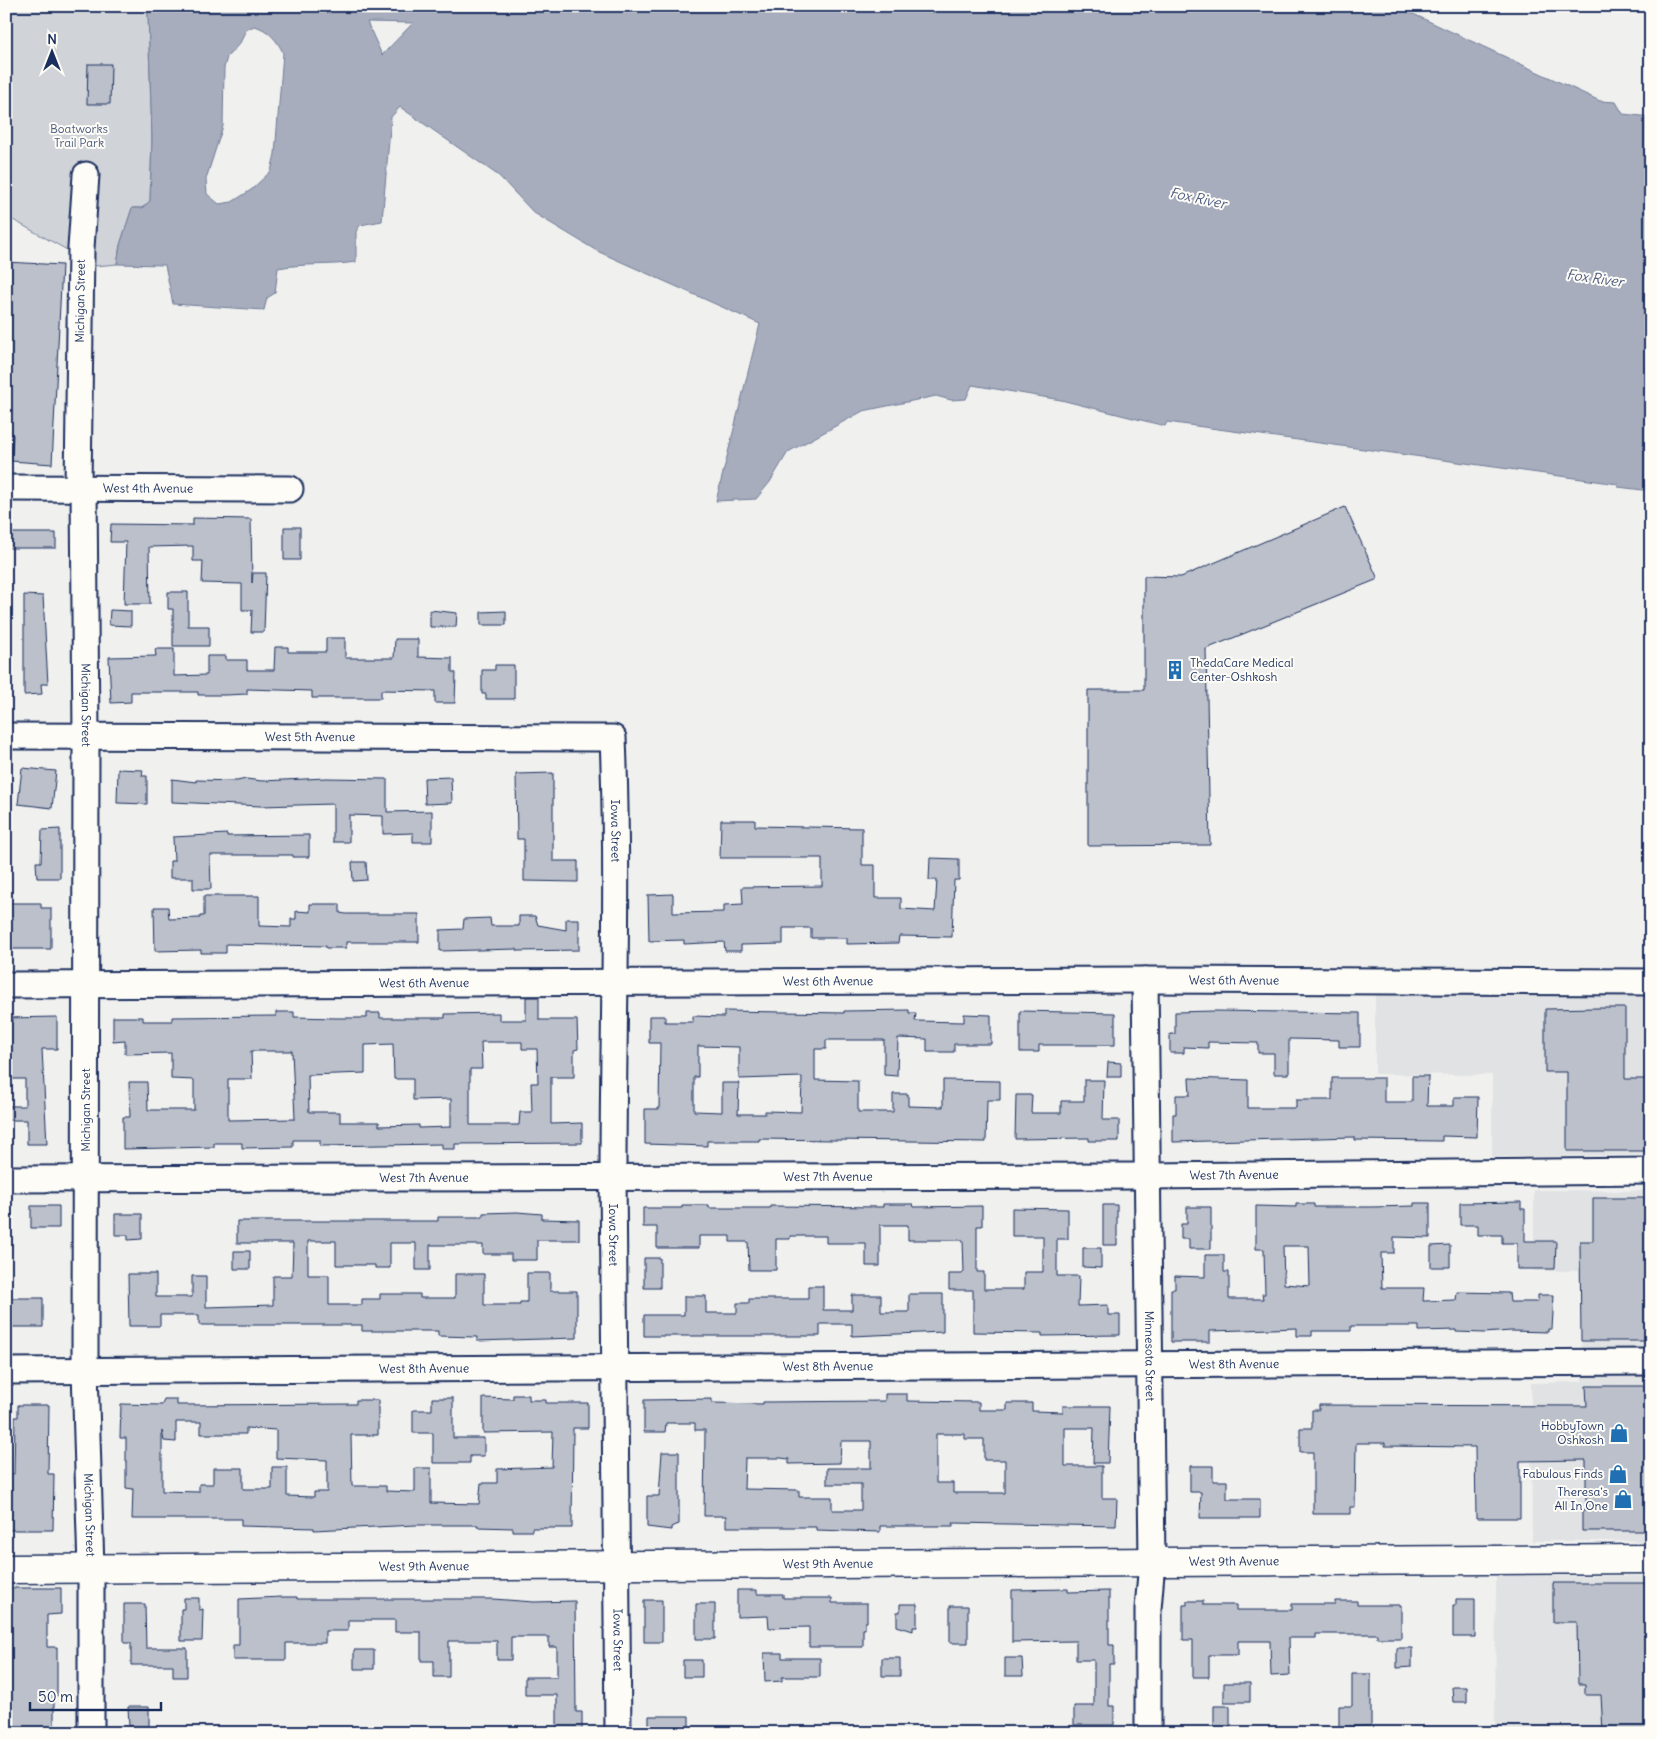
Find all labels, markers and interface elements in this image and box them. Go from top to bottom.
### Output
north arrow [28,28,78,78]
text: N [47,30,57,48]
park label: Boatworks Trail Park [50,121,108,150]
water label: Fox River [1168,183,1230,213]
street label: Michigan Street [72,259,88,343]
water label: Fox River [1565,265,1627,291]
street label: West 4th Avenue [103,480,193,496]
place label: ThedaCare Medical Center-Oshkosh [1190,655,1293,684]
building icon: ThedaCare Medical Center-Oshkosh [1164,659,1186,681]
street label: Michigan Street [78,663,94,747]
street label: West 5th Avenue [265,729,355,744]
street label: Iowa Street [608,799,624,862]
street label: West 6th Avenue [1189,972,1279,988]
street label: West 6th Avenue [783,973,873,989]
street label: West 6th Avenue [379,975,469,990]
street label: Michigan Street [78,1068,93,1152]
street label: West 7th Avenue [1189,1167,1279,1183]
street label: West 7th Avenue [783,1169,873,1184]
street label: West 7th Avenue [379,1170,469,1185]
street label: Iowa Street [606,1203,621,1266]
street label: Minnesota Street [1142,1311,1158,1401]
street label: West 8th Avenue [1189,1356,1279,1372]
street label: West 8th Avenue [783,1358,873,1374]
street label: West 8th Avenue [379,1360,469,1376]
place label: HobbyTown Oshkosh [1541,1418,1604,1447]
shop icon: HobbyTown Oshkosh [1608,1422,1630,1444]
shop icon: Fabulous Finds [1607,1463,1629,1485]
place label: Fabulous Finds [1523,1466,1603,1481]
street label: Michigan Street [81,1473,99,1557]
place label: Theresa's All In One [1554,1484,1608,1513]
shop icon: Theresa's All In One [1612,1488,1634,1510]
street label: West 9th Avenue [1189,1553,1279,1569]
street label: West 9th Avenue [783,1556,873,1571]
street label: West 9th Avenue [379,1558,469,1574]
street label: Iowa Street [610,1608,626,1671]
scale bar [30,1679,161,1711]
text: 50 m [38,1687,73,1706]

